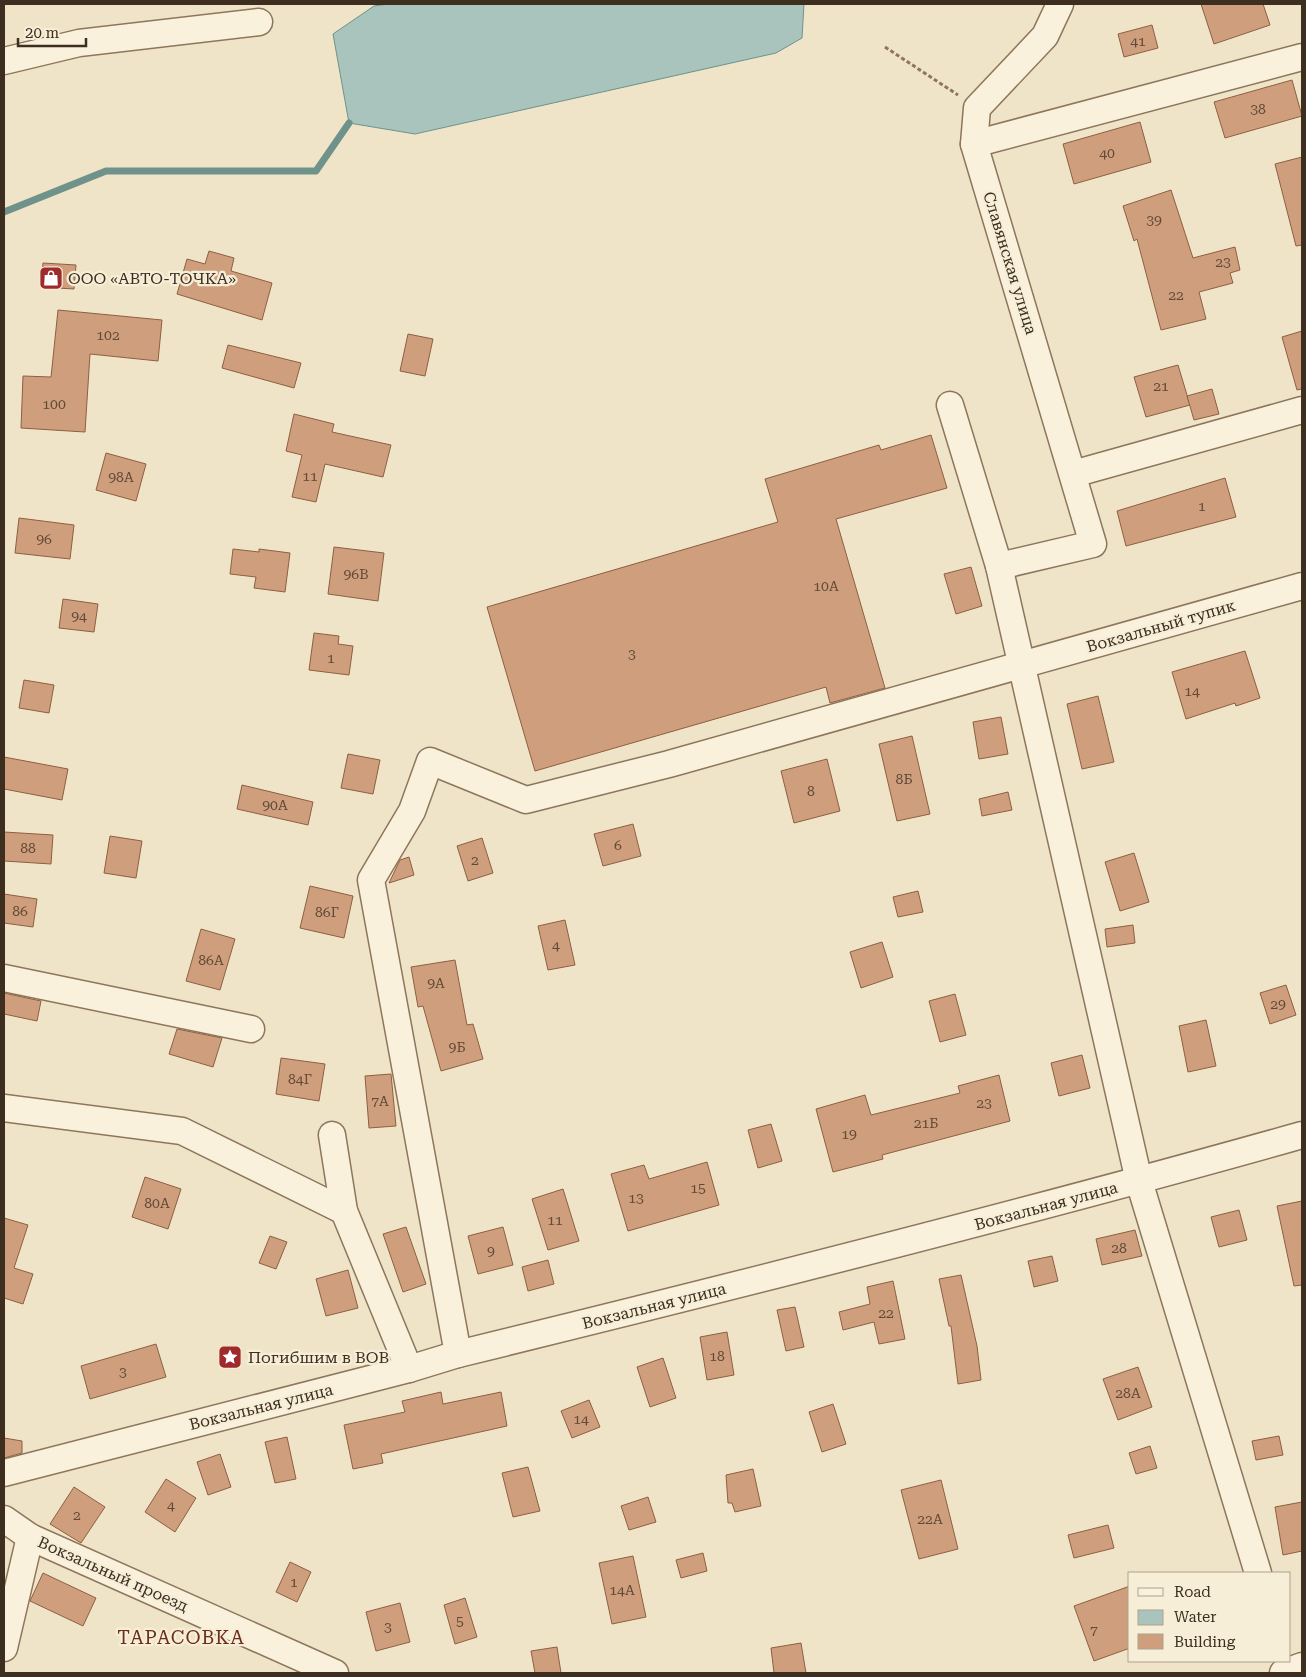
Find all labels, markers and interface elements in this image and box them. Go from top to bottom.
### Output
scale bar [18,15,85,47]
text: 20 m [25,24,60,42]
house number: 41 [1130,33,1146,49]
house number: 38 [1250,101,1266,117]
house number: 40 [1099,145,1115,161]
street label: Славянская улица [979,189,1041,337]
house number: 39 [1146,212,1162,228]
house number: 23 [1215,254,1231,270]
shop icon: ООО «АВТО-ТОЧКА» [38,265,64,291]
place label: ООО «АВТО-ТОЧКА» [68,269,236,288]
house number: 22 [1168,287,1184,303]
house number: 102 [96,327,120,343]
house number: 21 [1153,378,1169,394]
house number: 100 [42,396,66,412]
house number: 11 [302,468,318,484]
house number: 98А [108,469,134,485]
house number: 1 [1198,498,1206,514]
house number: 96 [36,531,52,547]
house number: 96В [343,566,369,582]
house number: 10А [813,578,839,594]
street label: Вокзальный тупик [1084,596,1238,656]
house number: 94 [71,608,87,624]
house number: 3 [628,646,636,662]
house number: 1 [327,650,335,666]
house number: 14 [1184,683,1200,699]
house number: 8Б [896,771,912,787]
house number: 8 [807,783,815,799]
house number: 90А [262,797,288,813]
house number: 6 [614,837,622,853]
house number: 88 [20,840,36,856]
house number: 2 [471,852,479,868]
house number: 86 [12,903,28,919]
house number: 86Г [315,904,339,920]
house number: 4 [552,937,560,953]
house number: 86А [198,952,224,968]
house number: 9А [427,975,445,991]
house number: 29 [1270,996,1286,1012]
house number: 9Б [449,1039,465,1055]
house number: 84Г [288,1071,312,1087]
house number: 7А [371,1093,389,1109]
house number: 23 [976,1095,992,1111]
house number: 21Б [914,1115,938,1131]
house number: 19 [841,1126,857,1142]
street label: Вокзальная улица [972,1178,1120,1234]
house number: 15 [690,1180,706,1196]
house number: 13 [628,1190,644,1206]
house number: 80А [144,1195,170,1211]
house number: 11 [547,1212,563,1228]
house number: 28 [1111,1240,1127,1256]
house number: 9 [487,1243,495,1259]
street label: Вокзальная улица [580,1279,728,1333]
house number: 22 [878,1305,894,1321]
place icon: Погибшим в ВОВ [217,1344,243,1370]
place label: Погибшим в ВОВ [248,1348,389,1367]
house number: 18 [709,1348,725,1364]
house number: 3 [119,1364,127,1380]
street label: Вокзальная улица [187,1380,335,1434]
house number: 28А [1115,1385,1141,1401]
house number: 14 [573,1411,589,1427]
house number: 4 [167,1497,175,1513]
house number: 2 [73,1507,81,1523]
house number: 22А [917,1511,943,1527]
street label: Вокзальный проезд [35,1532,191,1616]
legend [1128,1572,1291,1662]
house number: 1 [290,1574,298,1590]
house number: 14А [609,1582,635,1598]
text: Road [1174,1583,1211,1601]
text: Water [1174,1608,1216,1626]
house number: 5 [456,1613,464,1629]
house number: 3 [384,1619,392,1635]
house number: 7 [1090,1622,1098,1638]
district label: ТАРАСОВКА [117,1626,245,1649]
text: Building [1174,1633,1236,1651]

